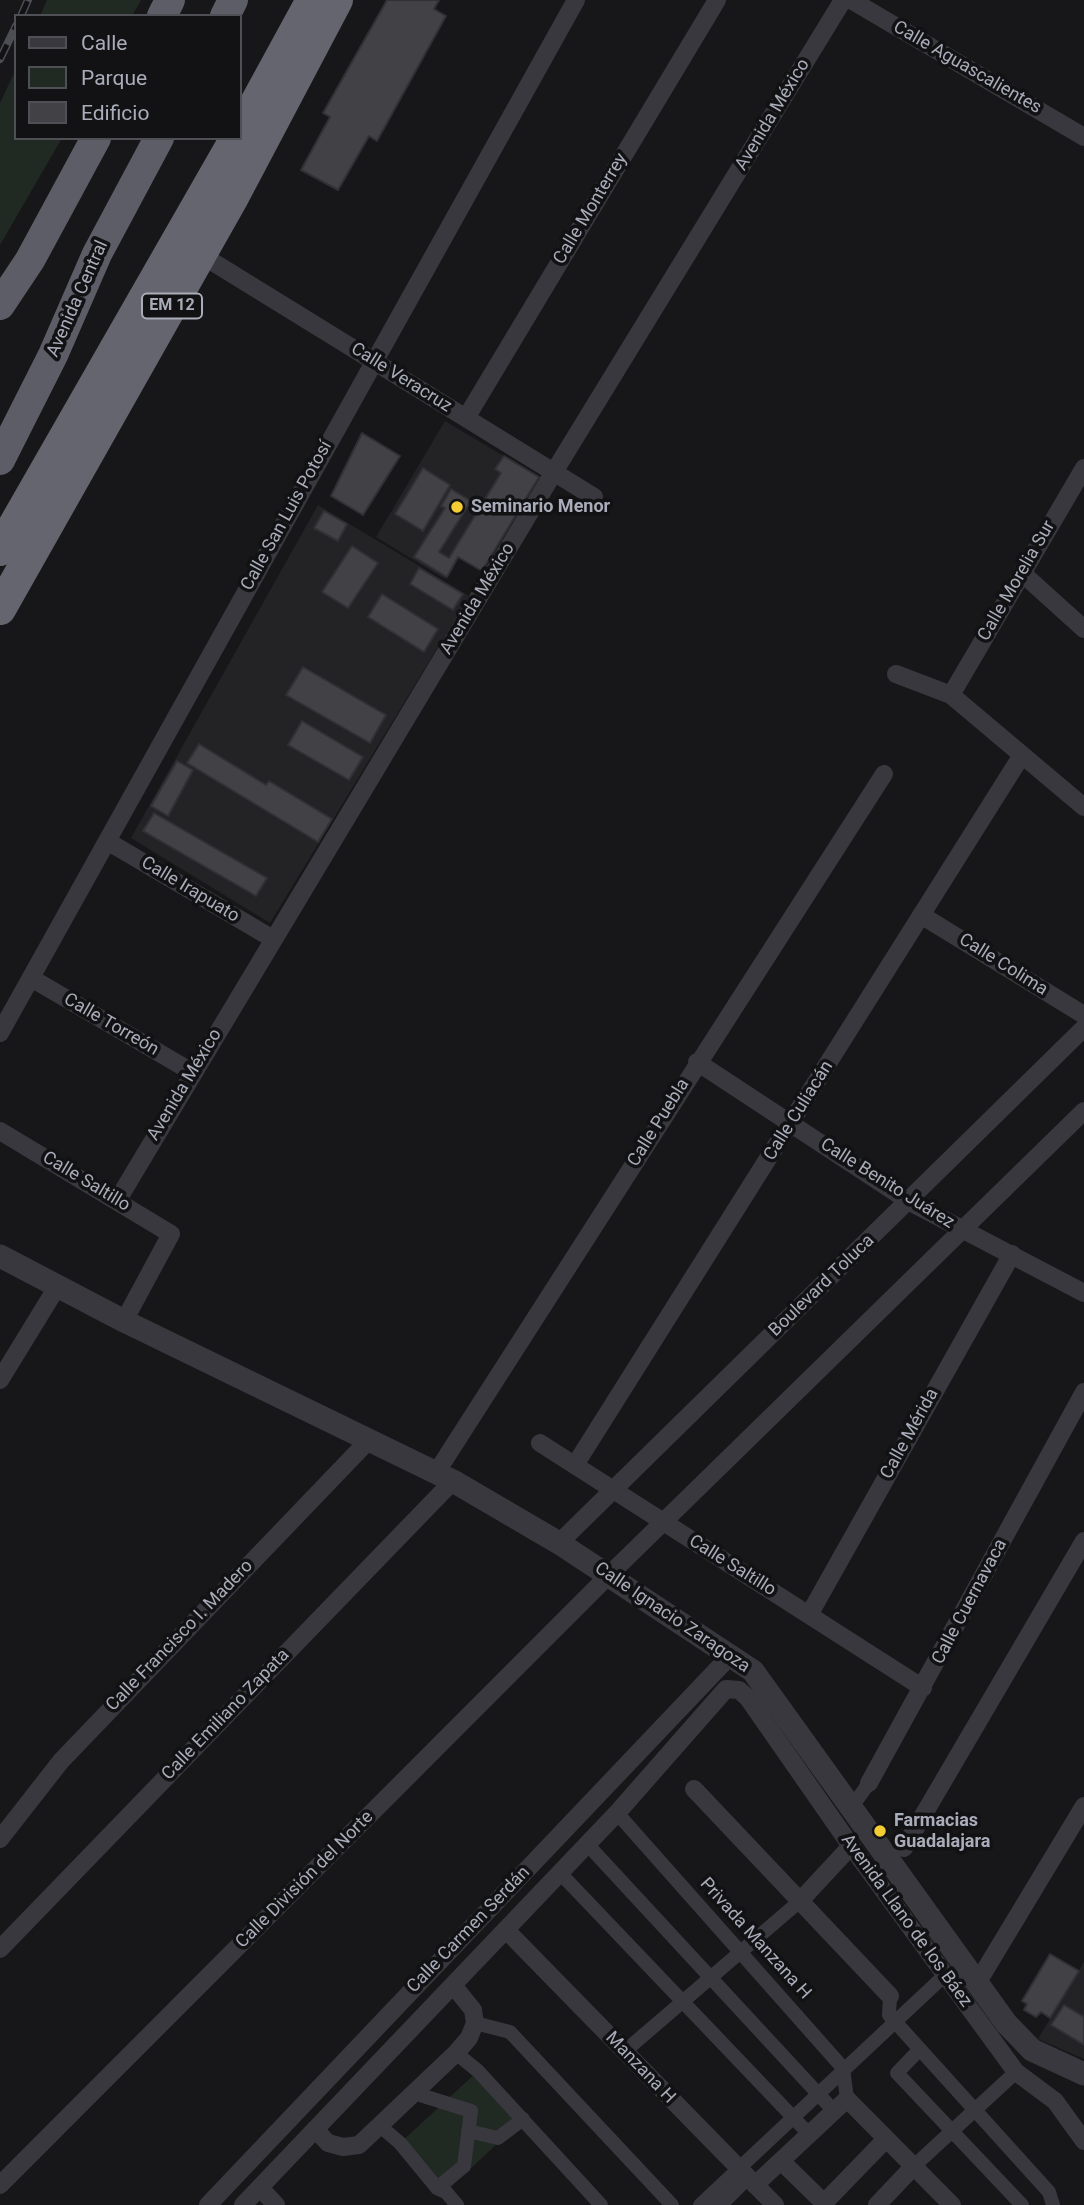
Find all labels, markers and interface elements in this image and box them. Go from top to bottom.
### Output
legend [14,14,242,140]
street label: Calle Aguascalientes [889,17,1045,119]
text: Calle [81,31,127,55]
street label: Avenida México [731,55,815,175]
text: Parque [81,66,147,90]
text: Edificio [81,101,149,125]
street label: Calle Monterrey [549,150,633,268]
street label: Avenida Central [43,237,113,361]
road number: EM 12 [142,294,202,318]
street label: Calle Veracruz [347,338,455,418]
street label: Calle San Luis Potosí [237,437,337,595]
place label: Seminario Menor [471,496,610,518]
marker: Seminario Menor [449,499,465,515]
street label: Calle Morelia Sur [974,517,1060,645]
street label: Avenida México [436,539,520,659]
street label: Calle Irapuato [137,852,243,928]
street label: Calle Colima [955,929,1051,1001]
street label: Calle Torreón [60,989,162,1061]
street label: Avenida México [143,1025,227,1145]
street label: Calle Culiacán [760,1057,838,1165]
street label: Calle Puebla [624,1075,694,1171]
street label: Calle Benito Juárez [816,1134,958,1234]
street label: Calle Saltillo [38,1147,134,1217]
street label: Boulevard Toluca [765,1230,879,1342]
street label: Calle Mérida [876,1385,944,1483]
street label: Calle Saltillo [685,1531,779,1601]
street label: Calle Cuernavaca [928,1536,1012,1668]
street label: Calle Francisco I. Madero [102,1556,258,1716]
street label: Calle Ignacio Zaragoza [590,1558,754,1678]
street label: Calle Emiliano Zapata [158,1645,294,1785]
street label: Calle División del Norte [232,1807,378,1953]
place label: Farmacias Guadalajara [894,1810,990,1853]
marker: Farmacias Guadalajara [872,1823,888,1839]
street label: Avenida Llano de los Báez [836,1830,976,2012]
street label: Calle Carmen Serdán [403,1862,535,1998]
street label: Privada Manzana H [695,1874,815,2004]
street label: Manzana H [601,2028,679,2108]

